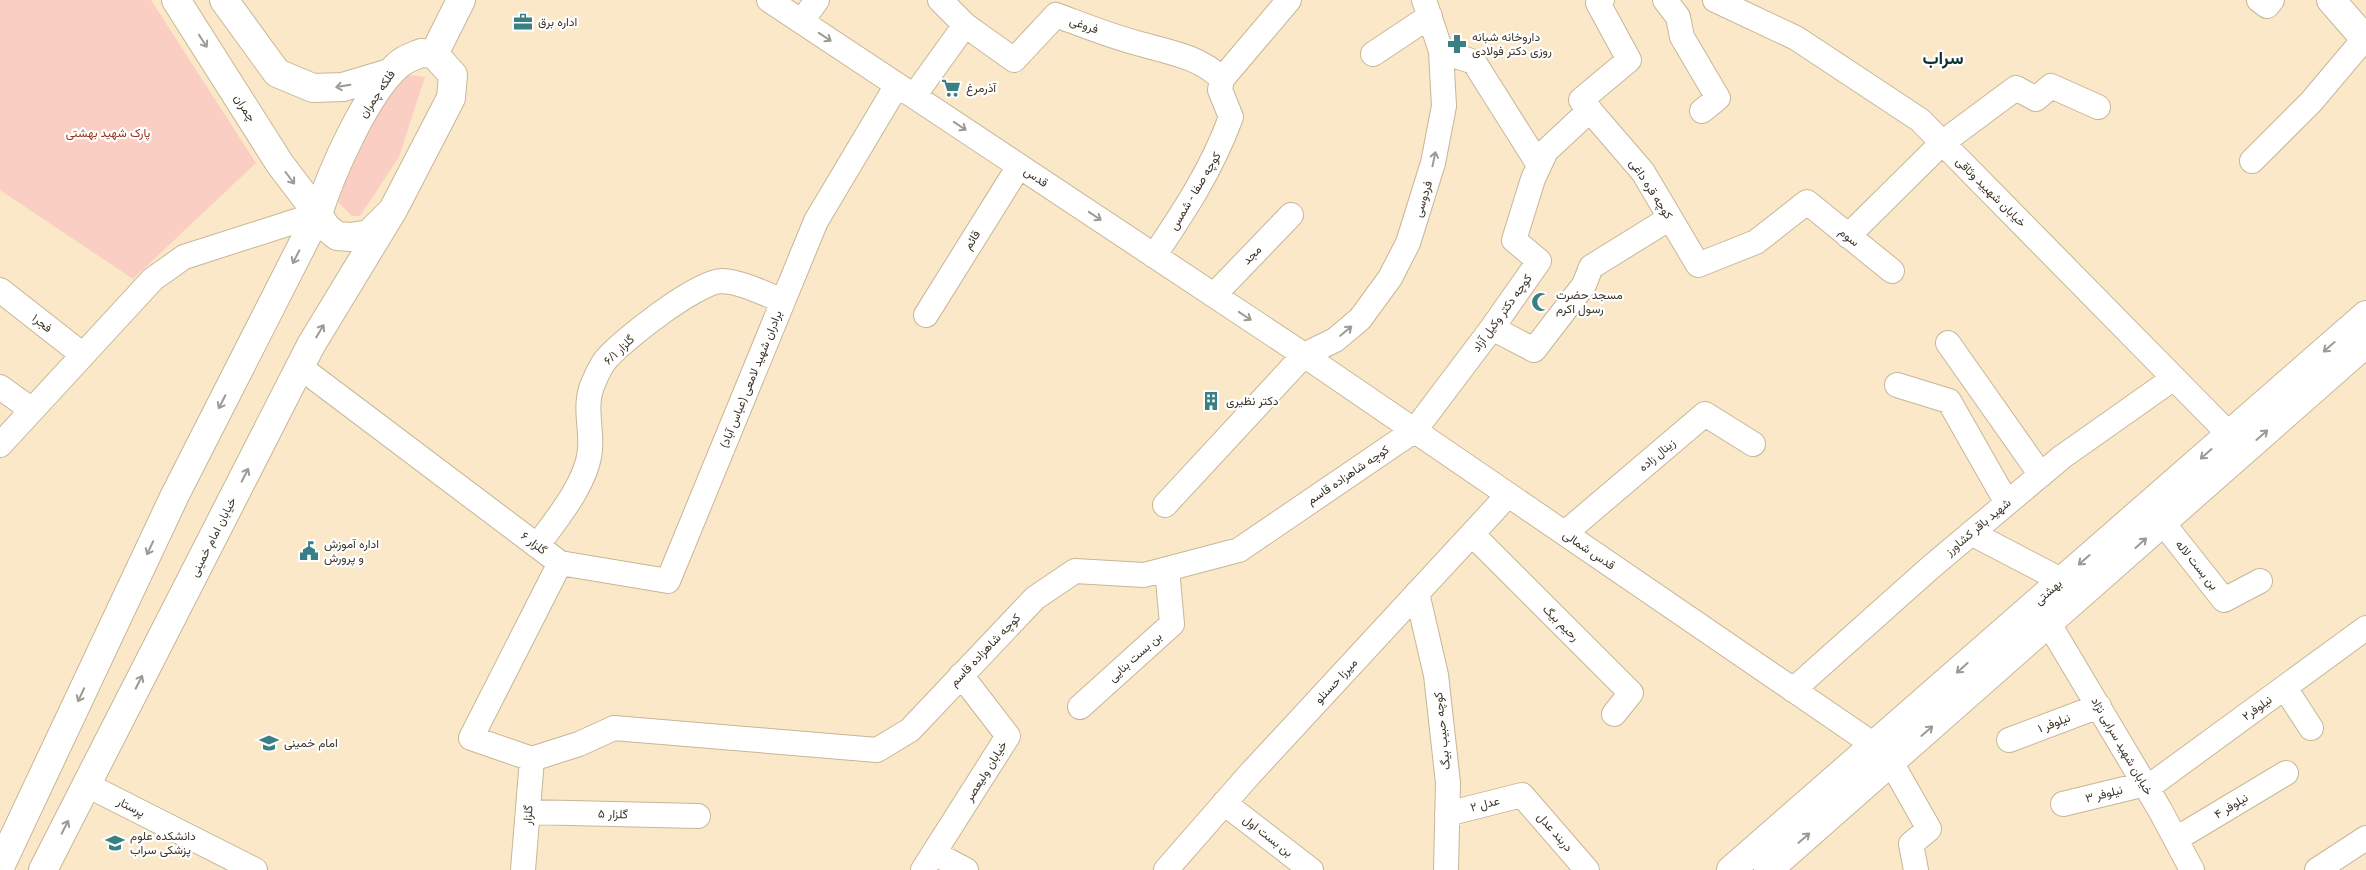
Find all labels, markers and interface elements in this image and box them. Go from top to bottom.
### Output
office icon: اداره برق [512,11,534,33]
street label: فروغی [1068,12,1101,37]
place label: اداره برق [538,13,577,30]
place label: داروخانه شبانه روزی دکتر فولادی [1472,28,1552,59]
one-way arrow [817,32,831,42]
one-way arrow [198,33,208,47]
pharmacy icon: داروخانه شبانه روزی دکتر فولادی [1446,33,1468,55]
district label: سراب [1922,45,1964,69]
street label: فلکه چمران [354,66,399,121]
supermarket icon: آذرمرغ [940,77,962,99]
place label: آذرمرغ [966,79,997,97]
one-way arrow [336,82,352,92]
street label: چمران [230,91,260,125]
one-way arrow [953,121,967,132]
park label: پارک شهید بهشتی [66,124,151,141]
street label: کوچه صفا - شمس [1164,148,1225,233]
one-way arrow [1430,151,1439,167]
street label: خیابان شهیید وثاقی [1952,153,2030,231]
street label: کوچه قره داغی [1626,155,1677,222]
street label: قدس [1021,162,1052,191]
one-way arrow [285,171,296,184]
street label: فردوسی [1409,178,1436,219]
one-way arrow [1088,212,1102,222]
street label: سوم [1835,223,1863,250]
street label: قائم [959,227,984,253]
street label: مجد [1238,241,1265,268]
one-way arrow [291,249,300,264]
street label: کوچه دکتر وکیل آزاد [1468,270,1536,355]
place label: مسجد حضرت رسول اکرم [1556,286,1623,317]
mosque icon: مسجد حضرت رسول اکرم [1530,291,1552,313]
street label: برادران شهید لامعی (عباس آباد) [715,308,786,450]
street label: فجر۱ [28,309,56,336]
one-way arrow [1238,311,1252,321]
one-way arrow [315,324,325,338]
one-way arrow [1339,326,1352,337]
street label: گلزار ۶/۱ [600,331,638,368]
one-way arrow [2323,341,2336,353]
building icon: دکتر نظیری [1200,390,1222,412]
place label: دکتر نظیری [1226,392,1279,409]
one-way arrow [217,394,226,409]
one-way arrow [2256,429,2269,441]
street label: زینال زاده [1635,434,1679,475]
street label: کوچه شاهزاده قاسم [1303,441,1392,508]
one-way arrow [2200,448,2213,459]
one-way arrow [241,468,250,483]
street label: خیابان امام خمینی [185,494,240,579]
street label: شهید باقر کشاورز [1940,494,2014,560]
street label: قدس شمالی [1560,526,1619,573]
street label: گلزار ۶ [518,527,551,558]
place label: اداره آموزش و پرورش [324,535,379,566]
street label: بن بست لاله [2172,536,2223,593]
one-way arrow [2134,537,2147,548]
one-way arrow [145,540,155,555]
public building icon: اداره آموزش و پرورش [298,540,320,562]
one-way arrow [2077,555,2090,566]
street label: بهشتی [2030,575,2065,608]
street label: رحیم بیگ [1539,601,1583,645]
street label: کوچه شاهزاده قاسم [945,609,1024,690]
street label: بن بست بنایی [1104,628,1165,685]
street label: میرزا حسنلو [1310,654,1361,707]
one-way arrow [1955,662,1968,674]
one-way arrow [135,675,144,690]
one-way arrow [76,687,85,702]
street label: کوچه حبیب بیگ [1429,691,1454,771]
street label: نیلوفر۲ [2238,691,2275,724]
street label: خیابان شهید سرابی نژاد [2087,694,2157,798]
street label: نیلوفر ۱ [2035,709,2073,736]
one-way arrow [1920,725,1933,737]
school or university icon: امام خمینی [258,732,280,754]
place label: امام خمینی [284,734,338,751]
street label: خیابان ولیعصر [960,737,1011,805]
street label: نیلوفر ۳ [2083,781,2124,806]
street label: نیلوفر ۴ [2210,789,2251,822]
street label: پرستار [113,792,148,821]
street label: عدل ۲ [1468,792,1501,815]
street label: گلزار [518,804,537,826]
street label: گلزار ۵ [598,804,628,823]
street label: دربند عدل [1534,808,1577,855]
street label: بن بست اول [1240,811,1297,860]
one-way arrow [60,819,70,834]
place label: دانشکده علوم پزشکی سراب [130,827,196,858]
school or university icon: دانشکده علوم پزشکی سراب [104,832,126,854]
one-way arrow [1798,832,1811,844]

